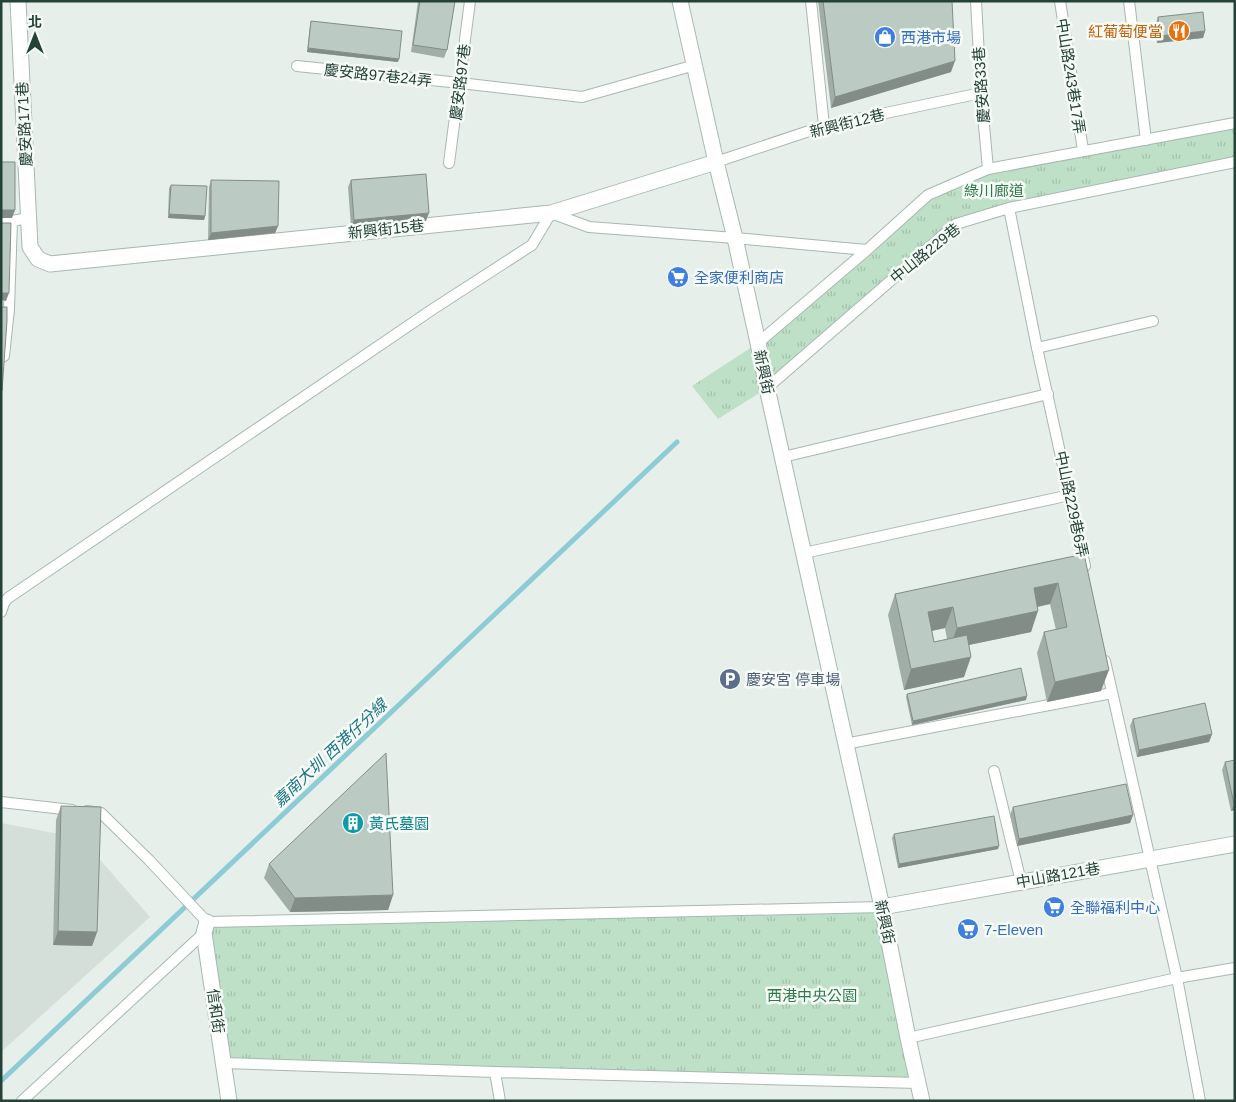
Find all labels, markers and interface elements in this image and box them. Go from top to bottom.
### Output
north arrow [10,10,60,60]
text: 北 [28,14,42,30]
street label: 中山路243巷17弄 [1053,17,1089,135]
restaurant icon: 紅葡萄便當 [1167,19,1191,43]
place label: 紅葡萄便當 [1088,23,1163,40]
shop icon: 西港市場 [873,25,897,49]
place label: 西港市場 [901,29,961,46]
street label: 慶安路97巷 [447,43,473,121]
street label: 慶安路33巷 [970,46,992,124]
street label: 慶安路97巷24弄 [323,61,433,89]
street label: 慶安路171巷 [13,81,35,167]
street label: 新興街12巷 [808,105,886,141]
park label: 綠川廊道 [964,182,1024,199]
street label: 新興街15巷 [347,217,425,241]
street label: 中山路229巷 [887,220,963,286]
supermarket icon: 全家便利商店 [666,265,690,289]
place label: 全家便利商店 [694,269,784,286]
street label: 新興街 [751,348,777,396]
street label: 中山路229巷6弄 [1052,449,1092,559]
parking icon: 慶安宮 停車場 [718,667,742,691]
place label: 慶安宮 停車場 [746,671,840,688]
water label: 嘉南大圳 西港仔分線 [270,695,392,810]
building icon: 黃氏墓園 [341,811,365,835]
place label: 黃氏墓園 [369,815,429,832]
street label: 中山路121巷 [1015,859,1101,891]
supermarket icon: 全聯福利中心 [1042,895,1066,919]
street label: 新興街 [872,898,898,946]
place label: 全聯福利中心 [1070,899,1160,916]
supermarket icon: 7-Eleven [956,917,980,941]
place label: 7-Eleven [984,921,1043,938]
park label: 西港中央公園 [767,987,857,1004]
street label: 信和街 [204,988,228,1034]

